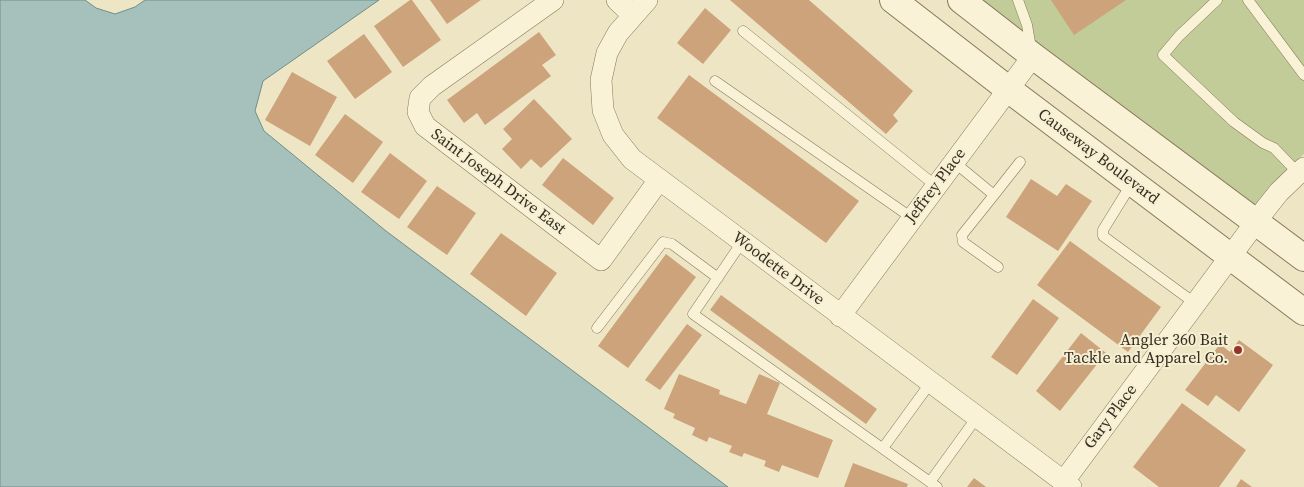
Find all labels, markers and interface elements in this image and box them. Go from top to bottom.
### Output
street label: Causeway Boulevard [1034,105,1162,209]
street label: Saint Joseph Drive East [427,125,569,239]
street label: Jeffrey Place [902,145,970,227]
street label: Woodette Drive [728,228,828,310]
place label: Angler 360 Bait Tackle and Apparel Co. [1064,331,1228,369]
marker: Angler 360 Bait Tackle and Apparel Co. [1232,344,1244,356]
street label: Gary Place [1080,381,1142,453]

